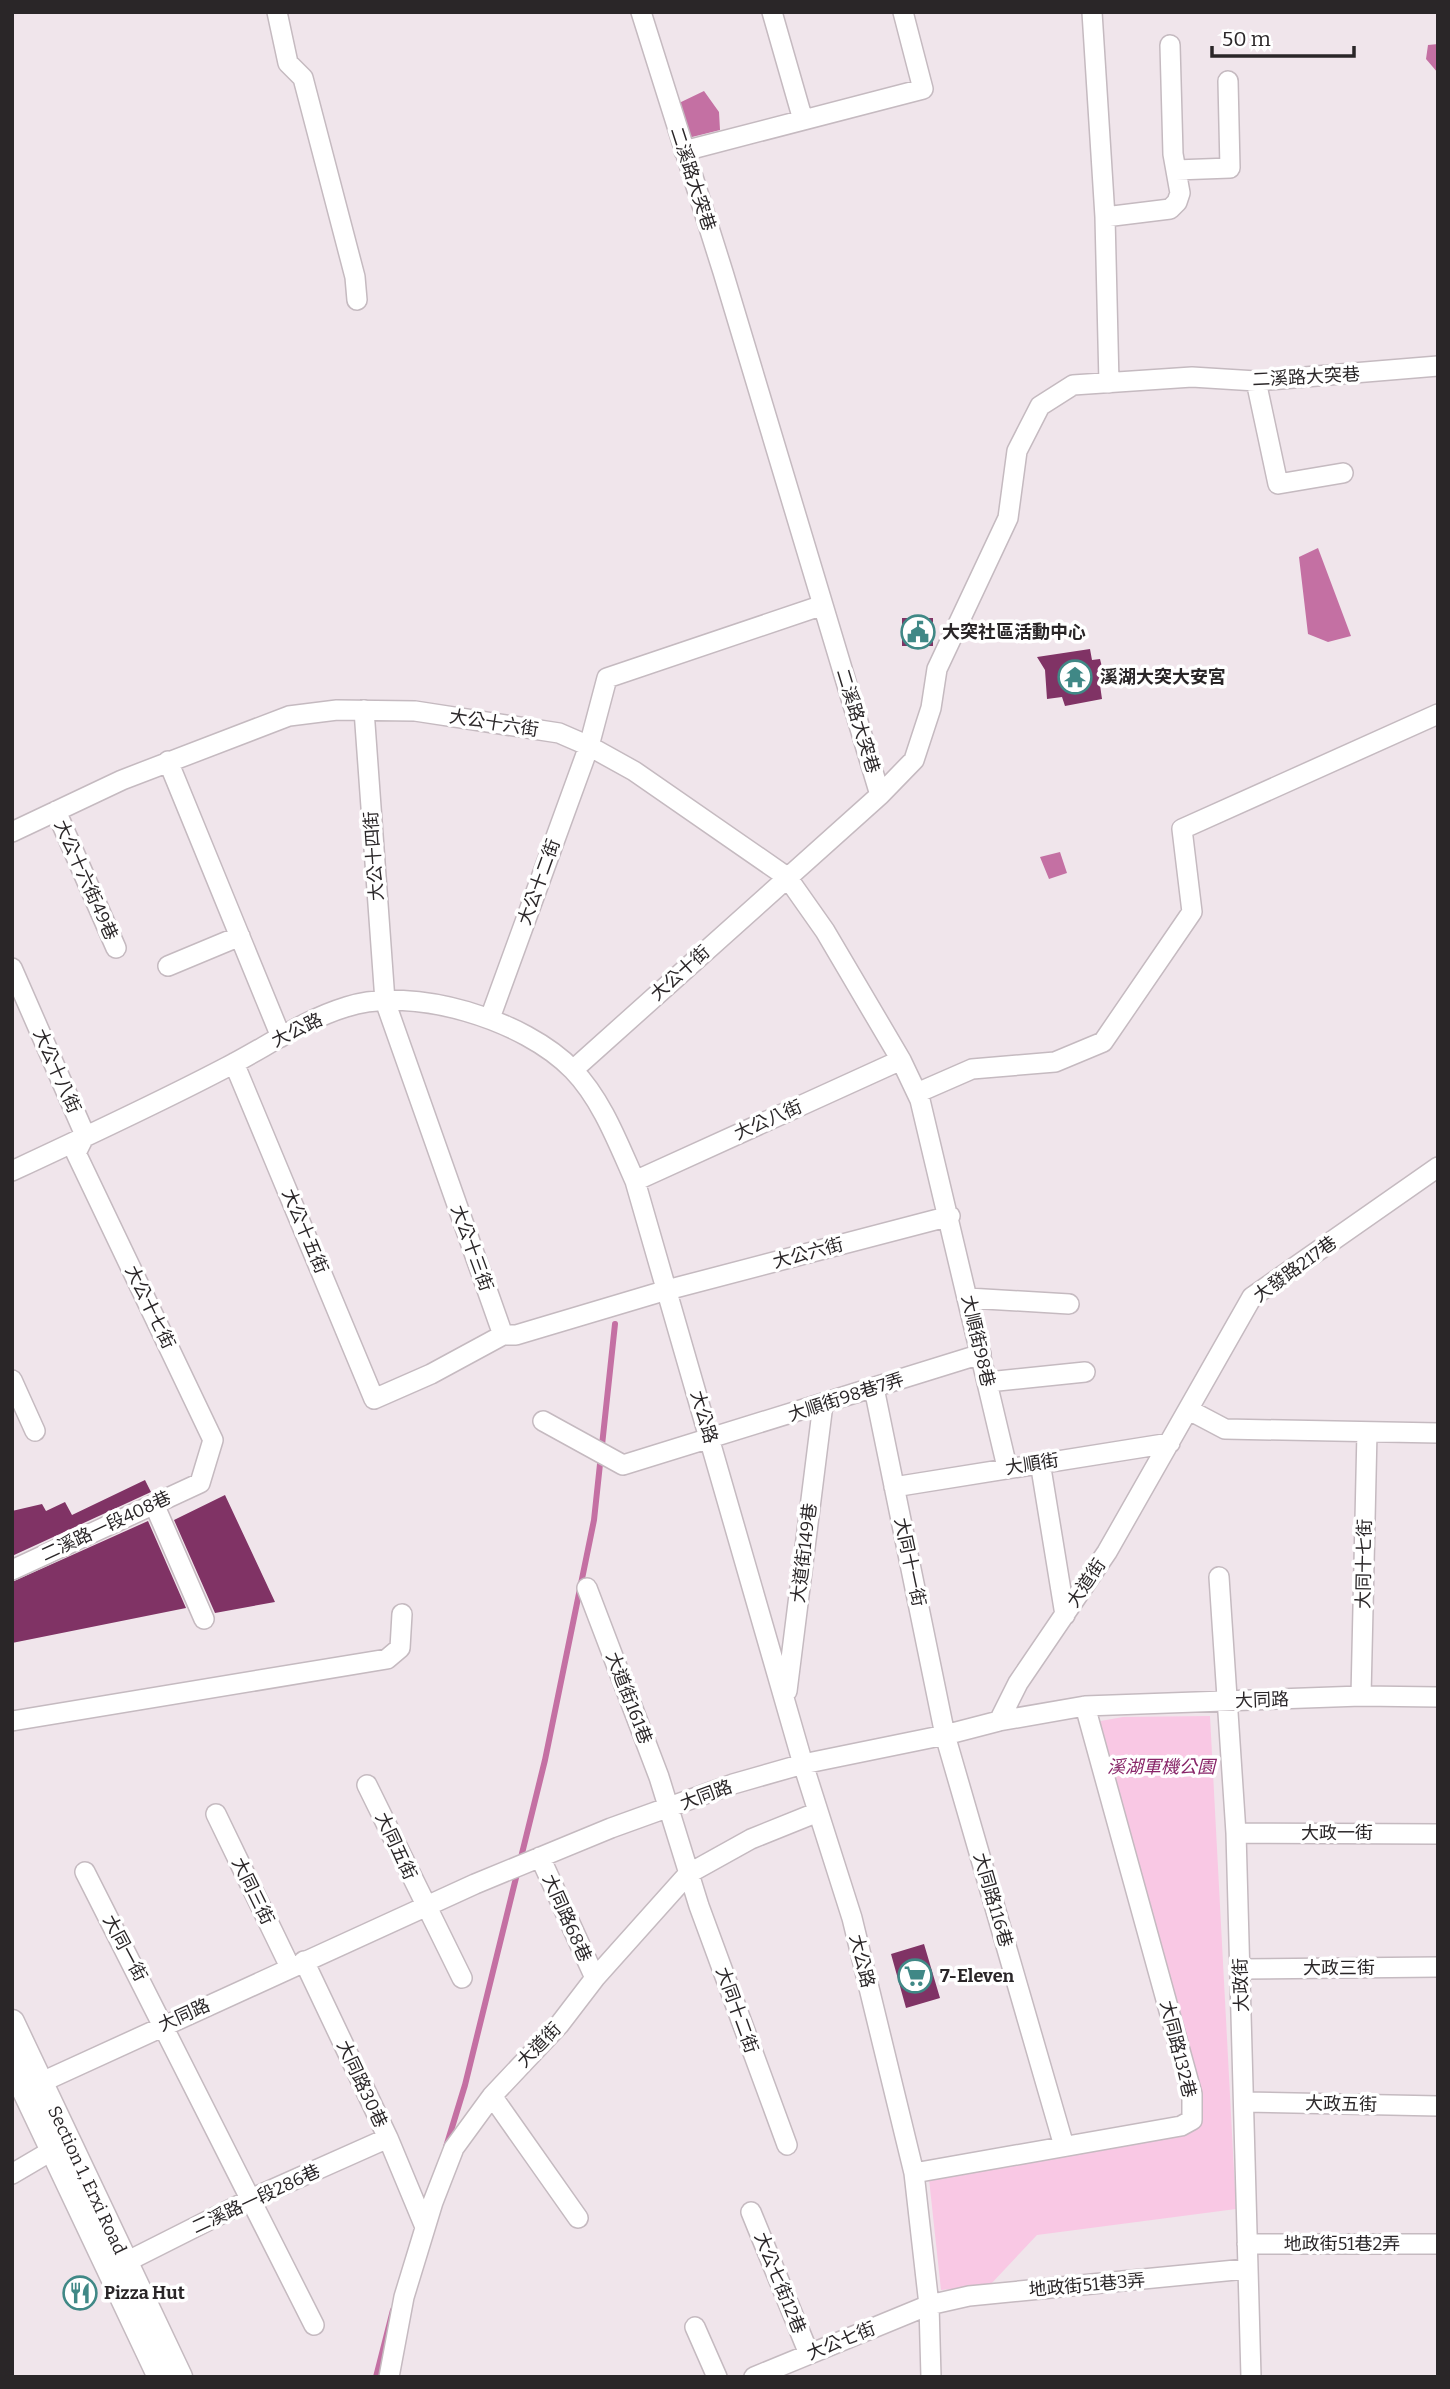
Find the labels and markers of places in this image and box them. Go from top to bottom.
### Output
public building icon: 大突社區活動中心 [899,613,937,651]
place label: 大突社區活動中心 [942,621,1086,643]
temple icon: 溪湖大突大安宮 [1056,658,1094,696]
place label: 溪湖大突大安宮 [1100,666,1226,688]
supermarket icon: 7-Eleven [896,1957,934,1995]
place label: 7-Eleven [940,1965,1015,1987]
restaurant icon: Pizza Hut [61,2274,99,2312]
place label: Pizza Hut [104,2282,185,2304]

